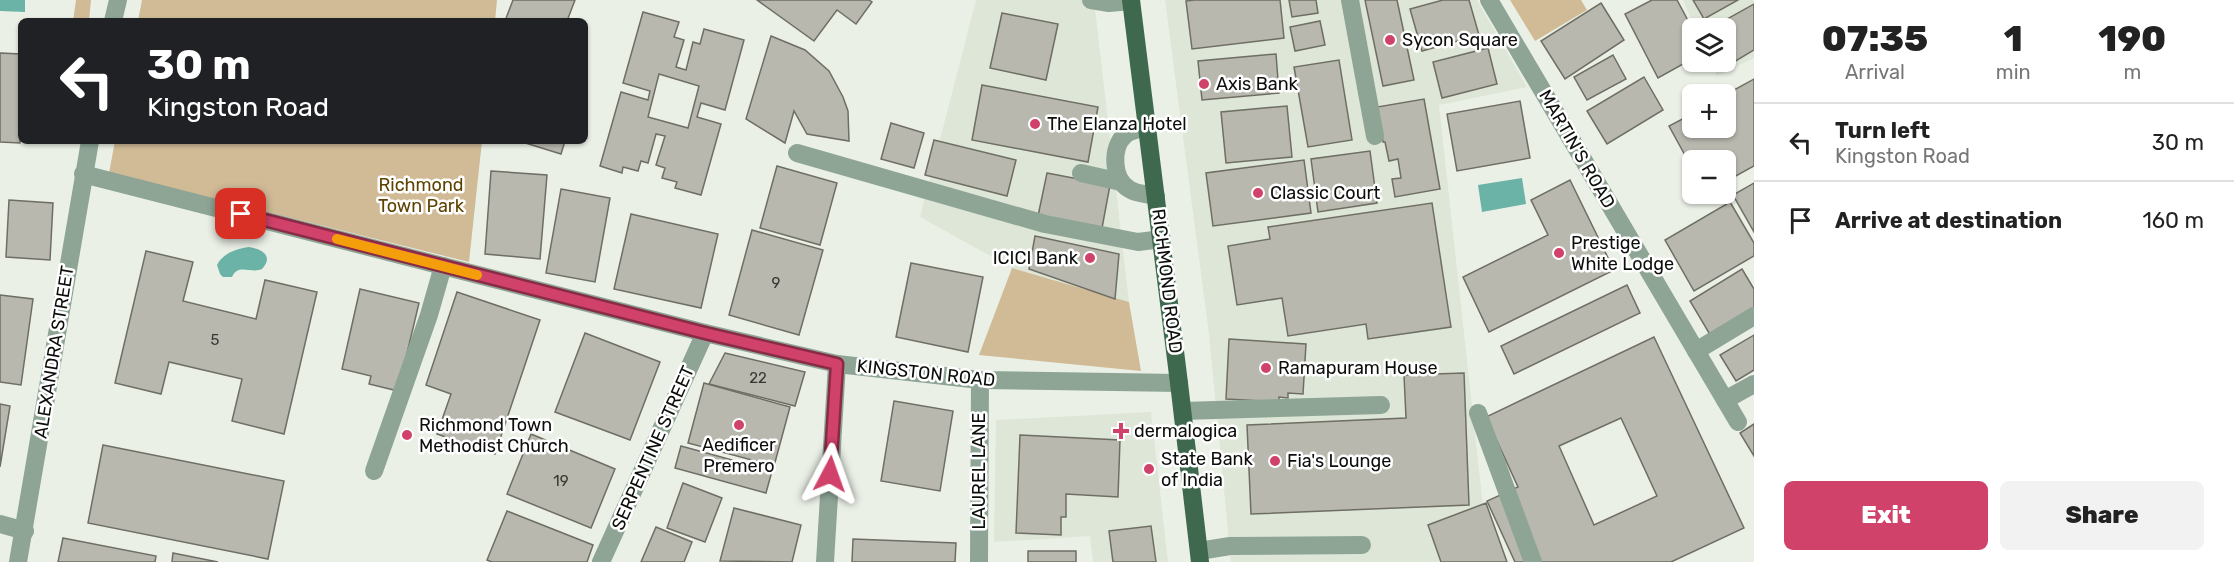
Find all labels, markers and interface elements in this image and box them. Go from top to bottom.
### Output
text: 07:35 [1822,17,1928,60]
text: 1 [2004,17,2023,60]
text: 190 [2098,17,2166,60]
map controls [1682,18,1736,204]
button: layers [1682,18,1736,72]
place label: Sycon Square [1402,29,1518,51]
marker: Sycon Square [1383,33,1397,47]
text: 30 m [147,40,251,90]
icon: left [48,42,126,120]
text: Arrival [1845,60,1905,84]
text: min [1996,60,2031,84]
text: m [2123,60,2141,84]
place label: Axis Bank [1216,73,1299,95]
marker: Axis Bank [1197,77,1211,91]
button: + [1682,84,1736,138]
street label: MARTIN'S ROAD [1534,86,1620,212]
text: Kingston Road [147,91,329,123]
place label: The Elanza Hotel [1047,113,1187,135]
marker: The Elanza Hotel [1028,117,1042,131]
text: Turn left [1835,117,1930,144]
icon: left [1784,126,1817,159]
text: 30 m [2152,129,2204,156]
text: Kingston Road [1835,144,1970,168]
button: − [1682,150,1736,204]
park label: Richmond Town Park [378,174,465,217]
place label: Classic Court [1270,182,1380,204]
marker: Classic Court [1251,186,1265,200]
pin [215,188,266,239]
icon: arrive [224,197,257,230]
icon: arrive [1784,204,1817,237]
street label: RICHMOND ROAD [1147,207,1187,355]
text: Arrive at destination [1835,207,2062,234]
text: 160 m [2142,207,2204,234]
place label: Prestige White Lodge [1571,232,1674,275]
marker: Prestige White Lodge [1552,246,1566,260]
place label: ICICI Bank [993,247,1079,269]
marker: ICICI Bank [1083,251,1097,265]
street label: ALEXANDRA STREET [29,264,79,440]
house number: 9 [772,274,781,292]
house number: 5 [211,331,220,349]
street label: KINGSTON ROAD [856,355,996,391]
place label: Ramapuram House [1278,357,1438,379]
marker: Ramapuram House [1259,361,1273,375]
street label: SERPENTINE STREET [607,362,699,534]
house number: 22 [749,369,767,387]
street label: LAUREL LANE [968,413,990,529]
place label: Richmond Town Methodist Church [419,414,569,457]
marker: Aedificer Premero [732,418,746,432]
place label: dermalogica [1134,420,1237,442]
marker: dermalogica [1112,422,1130,440]
marker: Richmond Town Methodist Church [400,428,414,442]
place label: Aedificer Premero [702,434,776,477]
position arrow [798,442,862,506]
place label: State Bank of India [1161,448,1253,491]
place label: Fia's Lounge [1287,450,1391,472]
marker: Fia's Lounge [1268,454,1282,468]
marker: State Bank of India [1142,462,1156,476]
house number: 19 [553,472,569,490]
button: Exit [1784,481,1988,550]
button: Share [2000,481,2204,550]

